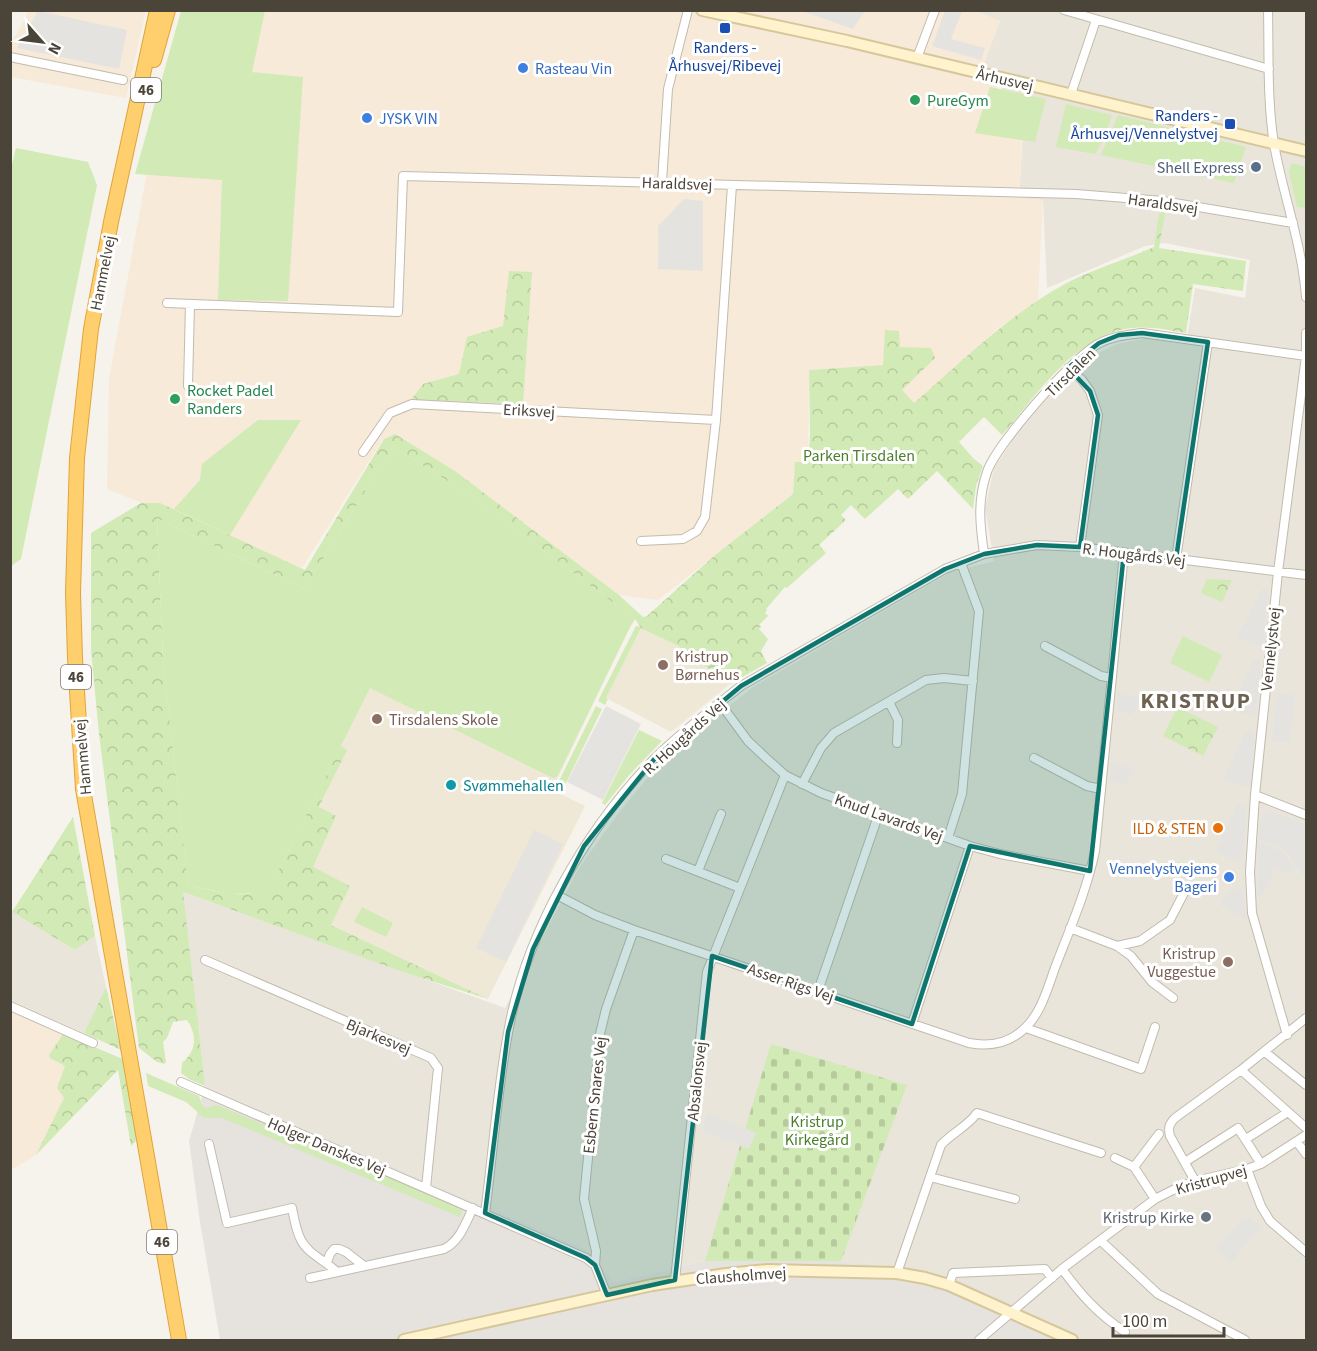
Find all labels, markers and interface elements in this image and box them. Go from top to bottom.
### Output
north arrow [12,12,72,72]
marker: Randers - Århusvej/Ribevej [718,21,732,35]
place label: Randers - Århusvej/Ribevej [669,37,781,77]
text: N [42,39,67,58]
place label: Rasteau Vin [535,58,612,80]
marker: Rasteau Vin [516,61,530,75]
street label: Århusvej [974,63,1035,97]
road number: 46 [131,78,161,102]
place label: PureGym [927,90,989,112]
marker: PureGym [908,93,922,107]
place label: Randers - Århusvej/Vennelystvej [1071,105,1218,145]
place label: JYSK VIN [379,108,438,130]
marker: JYSK VIN [360,111,374,125]
marker: Randers - Århusvej/Vennelystvej [1223,117,1237,131]
place label: Shell Express [1157,157,1244,179]
marker: Shell Express [1249,160,1263,174]
street label: Haraldsvej [641,172,713,196]
street label: Haraldsvej [1126,188,1199,220]
street label: Hammelvej [85,234,121,313]
street label: Tirsdalen [1041,343,1101,402]
place label: Rocket Padel Randers [187,380,273,420]
marker: Rocket Padel Randers [168,392,182,406]
street label: Eriksvej [502,399,555,423]
park label: Parken Tirsdalen [803,445,915,467]
street label: R. Hougårds Vej [1081,538,1187,572]
street label: Vennelystvej [1256,606,1286,692]
place label: Kristrup Børnehus [675,646,740,686]
marker: Kristrup Børnehus [656,658,670,672]
road number: 46 [61,665,91,689]
district label: KRISTRUP [1141,685,1251,717]
street label: R. Hougårds Vej [639,694,731,780]
place label: Tirsdalens Skole [389,709,498,731]
marker: Tirsdalens Skole [370,712,384,726]
street label: Hammelvej [69,718,97,796]
place label: Svømmehallen [463,775,564,797]
marker: Svømmehallen [444,778,458,792]
street label: Knud Lavards Vej [831,788,946,848]
place label: ILD & STEN [1132,818,1206,840]
marker: ILD & STEN [1211,821,1225,835]
place label: Vennelystvejens Bageri [1110,858,1217,898]
marker: Vennelystvejens Bageri [1222,870,1236,884]
place label: Kristrup Vuggestue [1147,943,1216,983]
marker: Kristrup Vuggestue [1221,955,1235,969]
street label: Asser Rigs Vej [745,958,837,1008]
street label: Bjarkesvej [343,1013,414,1060]
street label: Esbern Snares Vej [578,1035,612,1155]
street label: Absalonsvej [682,1040,712,1122]
park label: Kristrup Kirkegård [785,1111,849,1151]
street label: Holger Danskes Vej [264,1112,389,1182]
street label: Kristrupvej [1173,1159,1249,1201]
place label: Kristrup Kirke [1103,1207,1194,1229]
marker: Kristrup Kirke [1199,1210,1213,1224]
road number: 46 [147,1230,177,1254]
street label: Clausholmvej [695,1262,787,1290]
scale bar [1113,1300,1224,1338]
text: 100 m [1122,1309,1167,1334]

